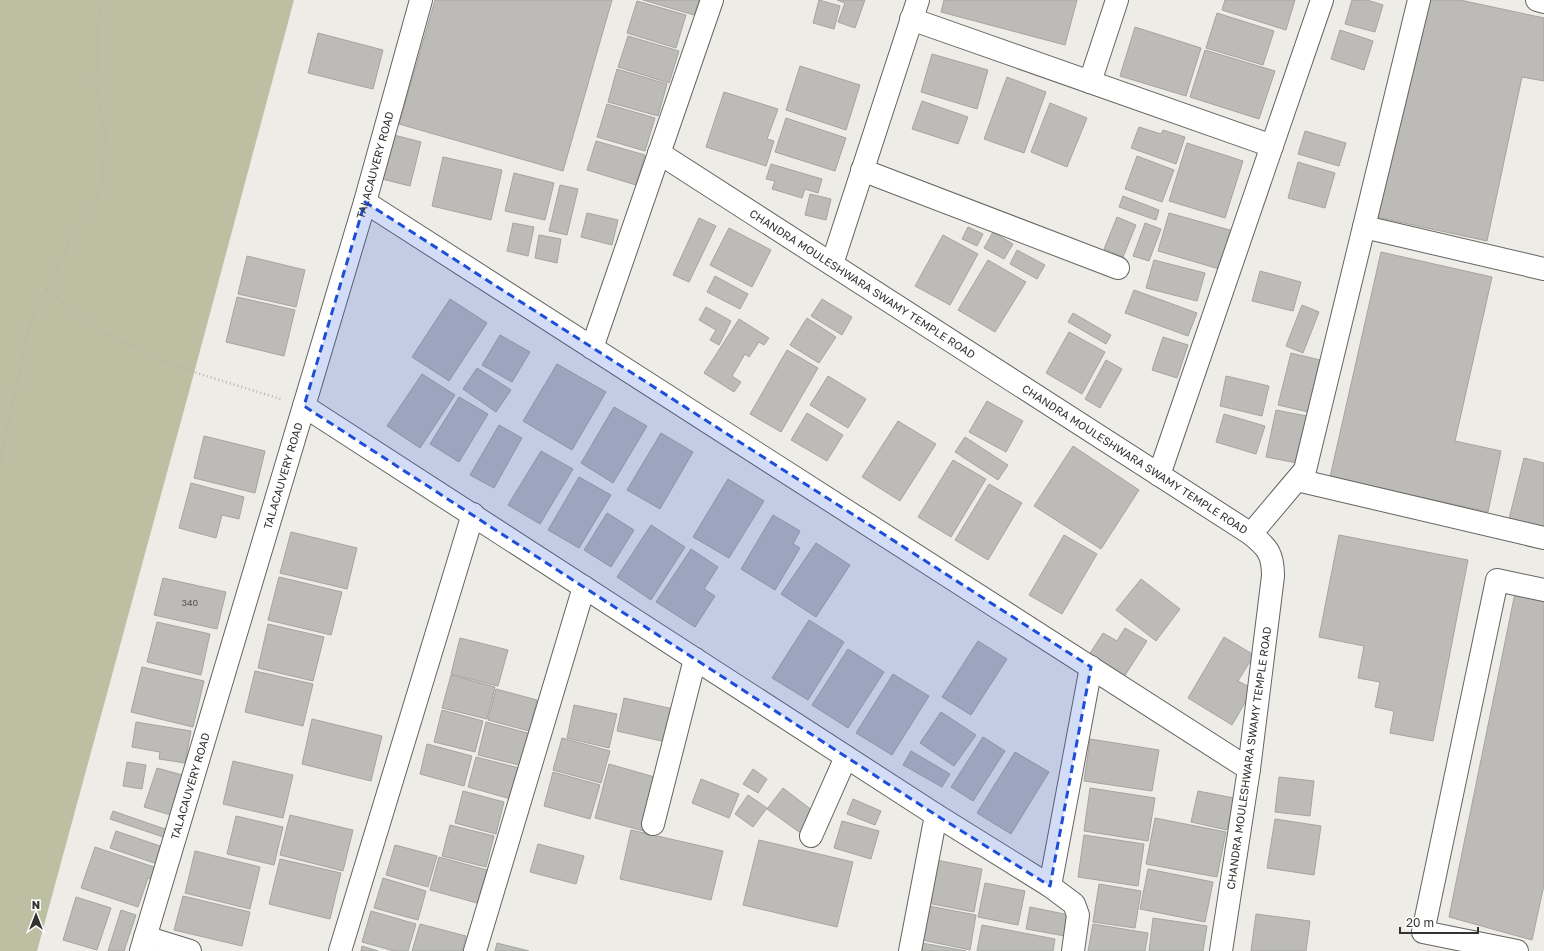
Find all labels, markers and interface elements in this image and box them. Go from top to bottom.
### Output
street label: TALACAUVERY ROAD [353,110,396,220]
street label: CHANDRA MOULESHWARA SWAMY TEMPLE ROAD [747,206,978,361]
street label: CHANDRA MOULESHWARA SWAMY TEMPLE ROAD [1020,381,1251,536]
street label: TALACAUVERY ROAD [261,420,305,531]
house number: 340 [182,597,199,608]
street label: CHANDRA MOULESHWARA SWAMY TEMPLE ROAD [1224,625,1273,890]
street label: TALACAUVERY ROAD [168,731,212,841]
north arrow [16,895,56,935]
text: N [32,898,40,911]
scale bar [1400,909,1478,935]
text: 20 m [1406,915,1434,930]

